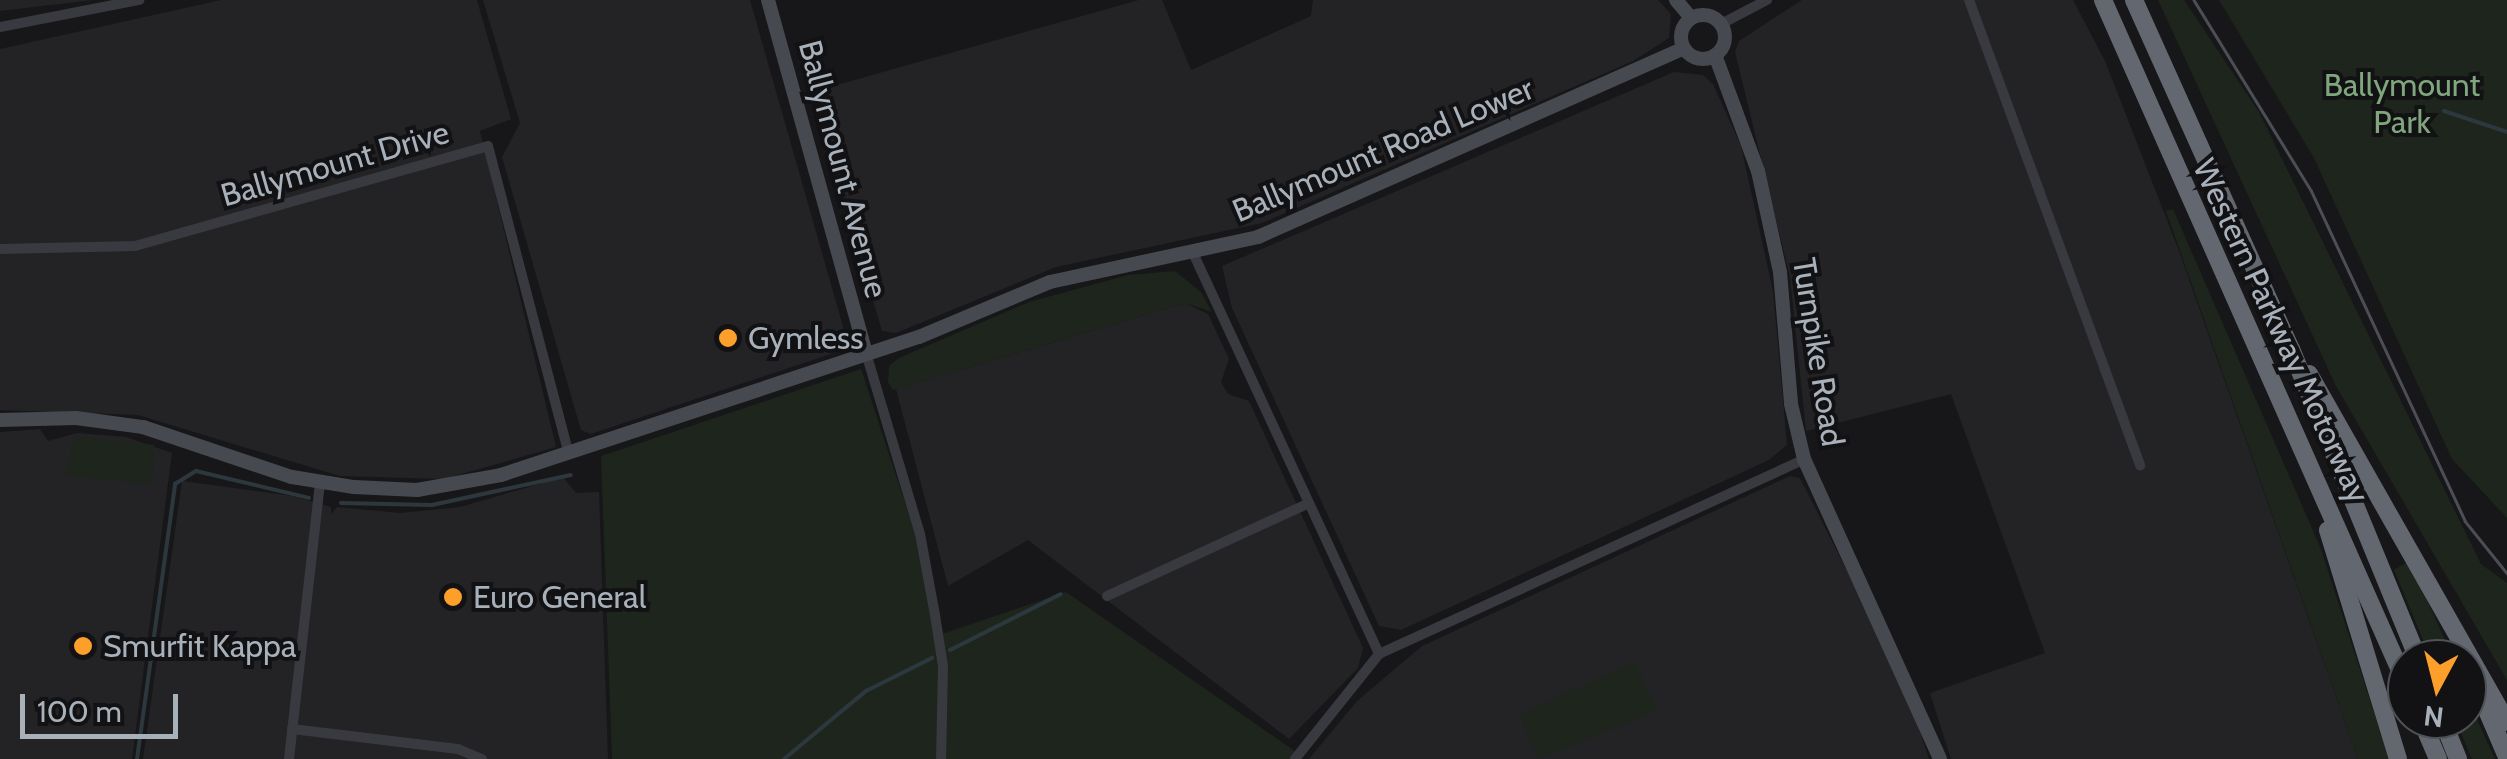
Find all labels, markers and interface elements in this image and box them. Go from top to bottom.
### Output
street label: Ballymount Avenue [790,36,896,302]
park label: Ballymount Park [2324,67,2480,142]
street label: Ballymount Road Lower [1227,69,1539,231]
street label: Ballymount Drive [217,113,453,215]
street label: Western Parkway Motorway [2184,153,2378,509]
street label: Turnpike Road [1784,255,1852,449]
place label: Gymless [748,319,864,357]
marker: Gymless [717,327,739,349]
place label: Euro General [473,578,646,616]
marker: Euro General [442,586,464,608]
place label: Smurfit Kappa [103,627,296,665]
marker: Smurfit Kappa [72,635,94,657]
north arrow [2387,639,2487,739]
scale bar [25,674,182,736]
text: 100 m [37,693,122,730]
text: N [2422,699,2445,735]

